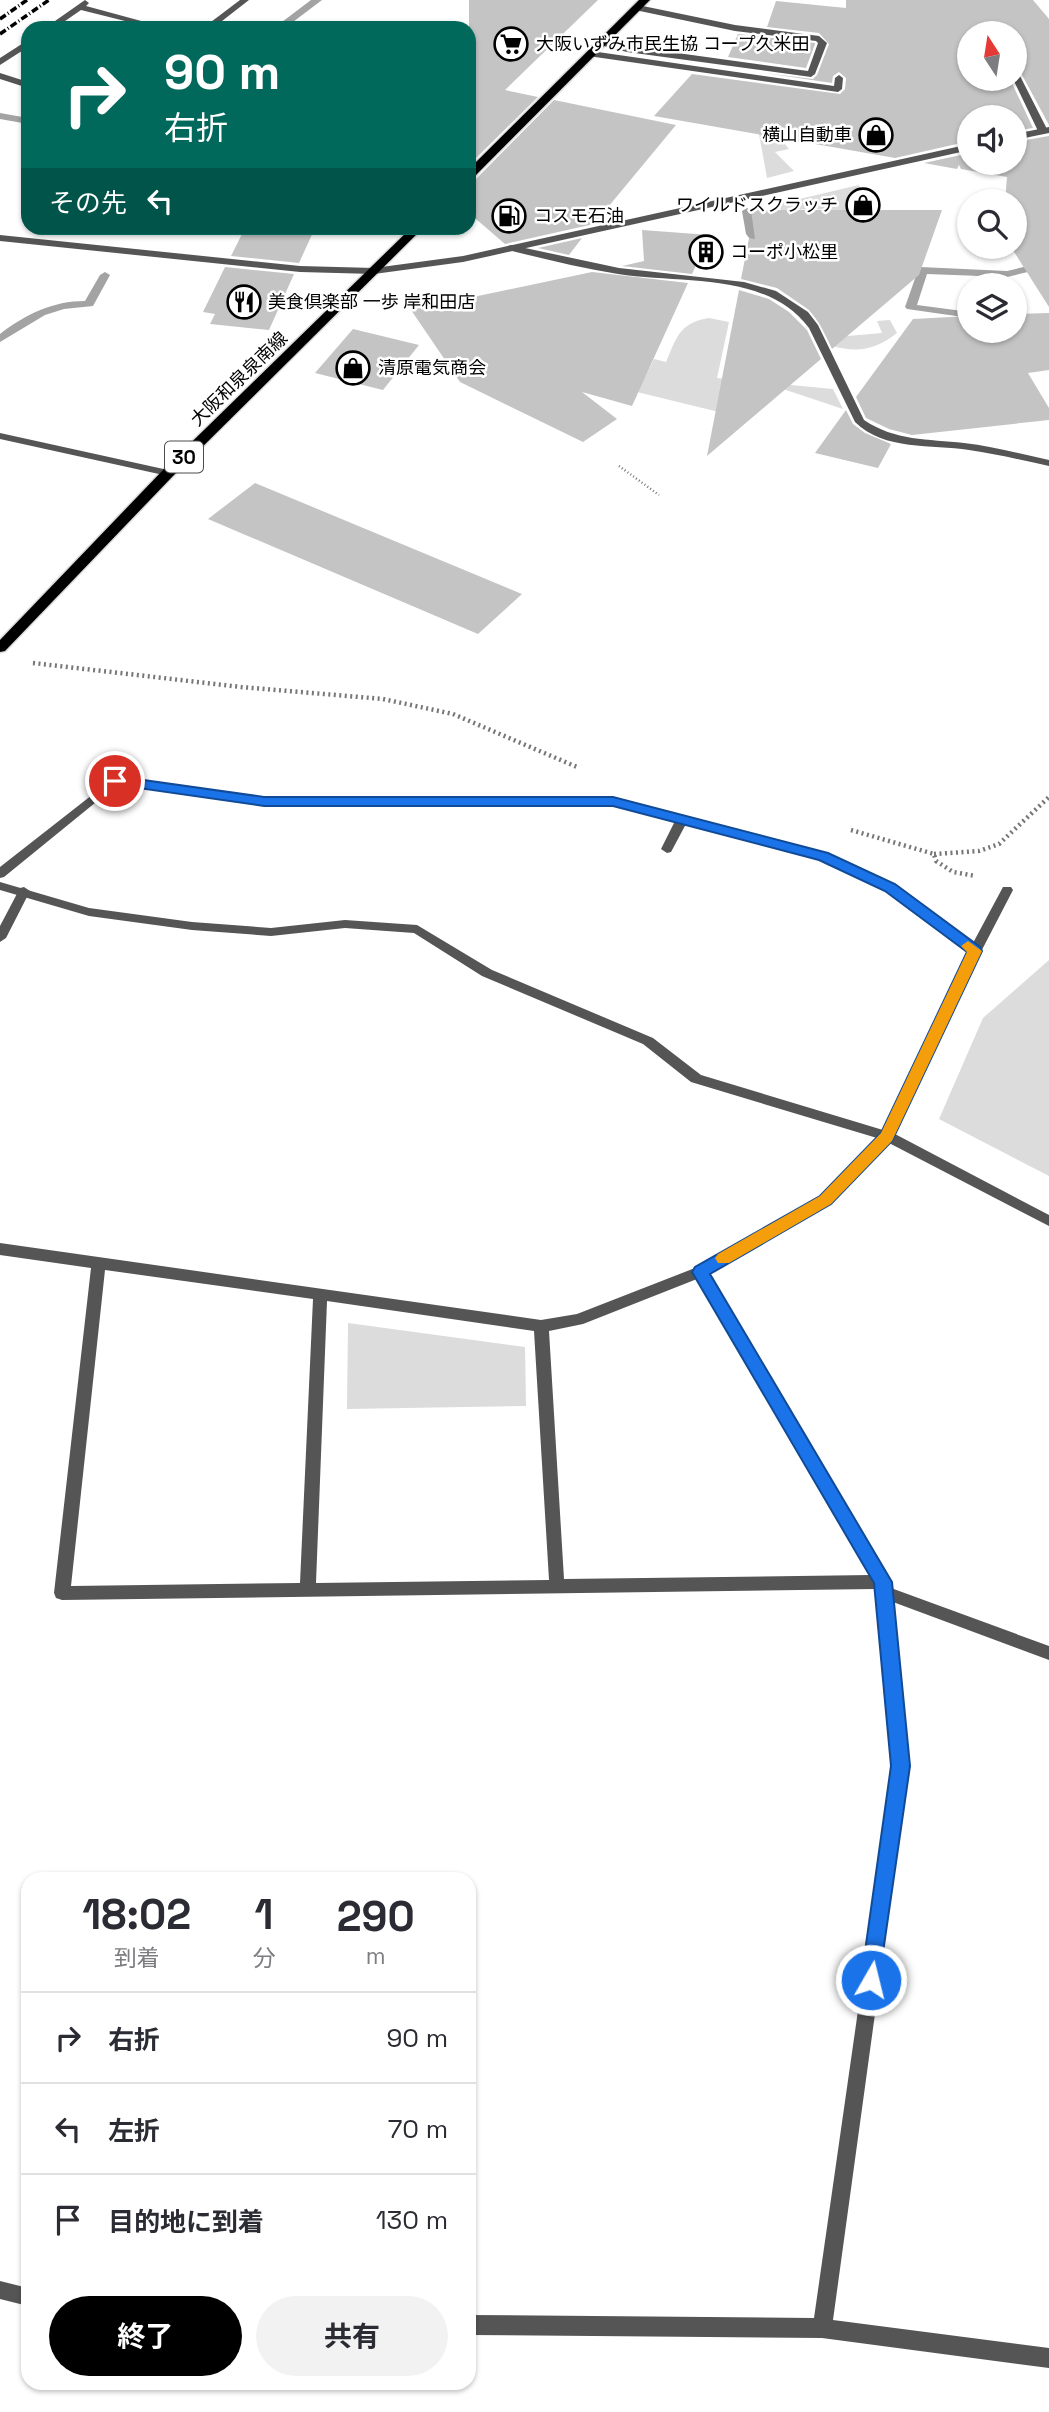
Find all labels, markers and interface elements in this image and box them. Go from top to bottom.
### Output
north arrow [957,21,1027,91]
map controls [957,21,1027,343]
supermarket icon: 大阪いずみ市民生協 コープ久米田 [492,25,530,63]
place label: 大阪いずみ市民生協 コープ久米田 [536,32,810,55]
text: 90 m [164,41,280,103]
icon: right [49,49,140,140]
button: sound [957,105,1027,175]
text: 右折 [164,108,228,148]
shop icon: 横山自動車 [857,116,895,154]
place label: 横山自動車 [762,123,852,146]
icon: left [141,182,179,220]
text: その先 [49,186,127,220]
shop icon: ワイルドスクラッチ [844,186,882,224]
button: search [957,189,1027,259]
place label: ワイルドスクラッチ [676,193,838,216]
fuel station icon: コスモ石油 [490,197,528,235]
place label: コスモ石油 [534,204,624,227]
building icon: コーポ小松里 [687,233,725,271]
place label: コーポ小松里 [730,240,838,263]
button: layers [957,273,1027,343]
restaurant icon: 美食倶楽部 一歩 岸和田店 [225,283,263,321]
place label: 美食倶楽部 一歩 岸和田店 [268,290,475,313]
street label: 大阪和泉泉南線 [185,327,292,431]
shop icon: 清原電気商会 [334,349,372,387]
place label: 清原電気商会 [378,356,486,379]
road number: 30 [165,442,203,472]
pin [85,751,145,811]
icon: arrive [96,762,134,800]
text: 18:02 [82,1888,191,1941]
text: 1 [254,1888,273,1941]
text: 290 [337,1890,415,1943]
text: m [366,1941,386,1971]
text: 到着 [114,1943,160,1973]
text: 分 [252,1943,275,1973]
position arrow [834,1943,908,2017]
icon: right [49,2019,87,2057]
text: 90 m [386,2021,448,2055]
text: 右折 [108,2023,160,2057]
icon: left [49,2110,87,2148]
text: 70 m [388,2112,448,2146]
text: 左折 [108,2114,160,2148]
icon: arrive [49,2201,87,2239]
text: 130 m [376,2203,448,2237]
text: 目的地に到着 [108,2205,264,2239]
button: 終了 [49,2296,242,2376]
button: 共有 [256,2296,448,2376]

